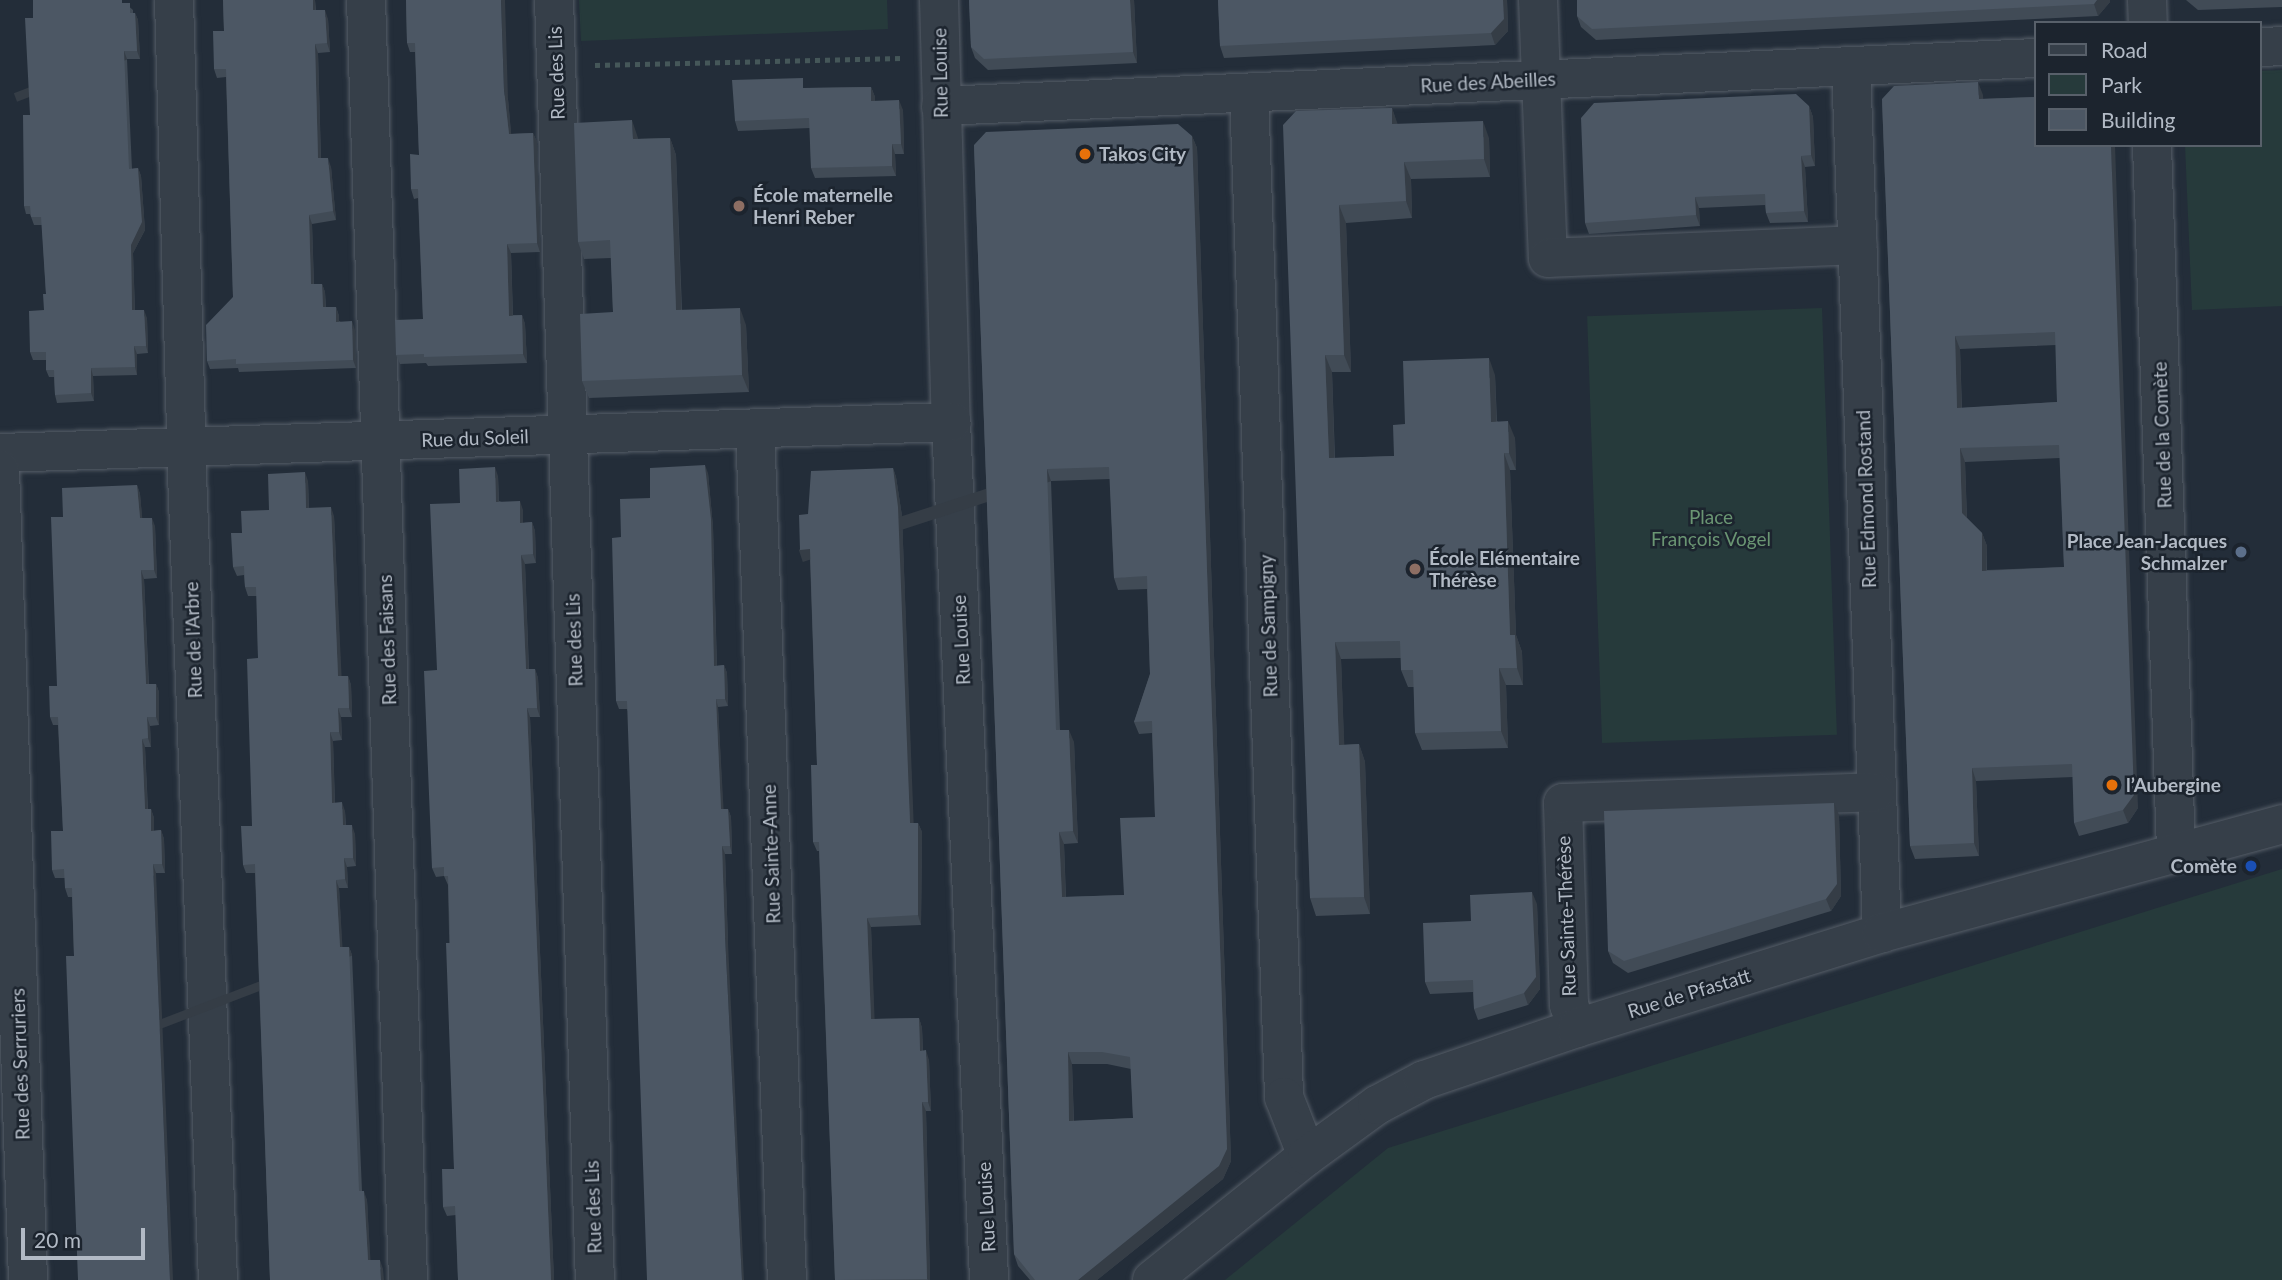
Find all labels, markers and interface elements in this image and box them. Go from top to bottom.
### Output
legend [2034,21,2261,147]
street label: Rue des Lis [543,26,569,120]
street label: Rue Louise [928,28,952,118]
text: Road [2101,37,2148,62]
street label: Rue des Abeilles [1419,67,1557,97]
text: Park [2101,72,2142,97]
text: Building [2101,107,2176,132]
place label: Takos City [1099,143,1186,165]
marker: Takos City [1077,146,1093,162]
place label: École maternelle Henri Reber [753,184,893,228]
marker: École maternelle Henri Reber [731,198,747,214]
street label: Rue de la Comète [2148,361,2176,509]
street label: Rue Edmond Rostand [1851,409,1881,589]
street label: Rue du Soleil [421,425,529,451]
park label: Place François Vogel [1651,506,1771,550]
place label: Place Jean-Jacques Schmalzer [2066,530,2227,574]
marker: Place Jean-Jacques Schmalzer [2233,544,2249,560]
place label: École Elémentaire Thérèse [1429,547,1580,591]
street label: Rue de Sampigny [1254,554,1282,698]
marker: École Elémentaire Thérèse [1407,561,1423,577]
street label: Rue des Faisans [373,574,401,706]
street label: Rue de l'Arbre [180,581,206,699]
street label: Rue des Lis [561,593,587,687]
street label: Rue Louise [947,594,975,686]
place label: l’Aubergine [2126,774,2221,796]
marker: l’Aubergine [2104,777,2120,793]
street label: Rue Sainte-Anne [757,784,785,924]
street label: Rue Sainte-Thérèse [1552,835,1580,997]
place label: Comète [2171,855,2237,877]
marker: Comète [2243,858,2259,874]
street label: Rue de Pfastatt [1625,963,1753,1023]
street label: Rue des Serruriers [6,988,34,1140]
street label: Rue des Lis [580,1160,606,1254]
street label: Rue Louise [972,1161,1000,1253]
scale bar [24,1214,149,1258]
text: 20 m [34,1227,81,1252]

